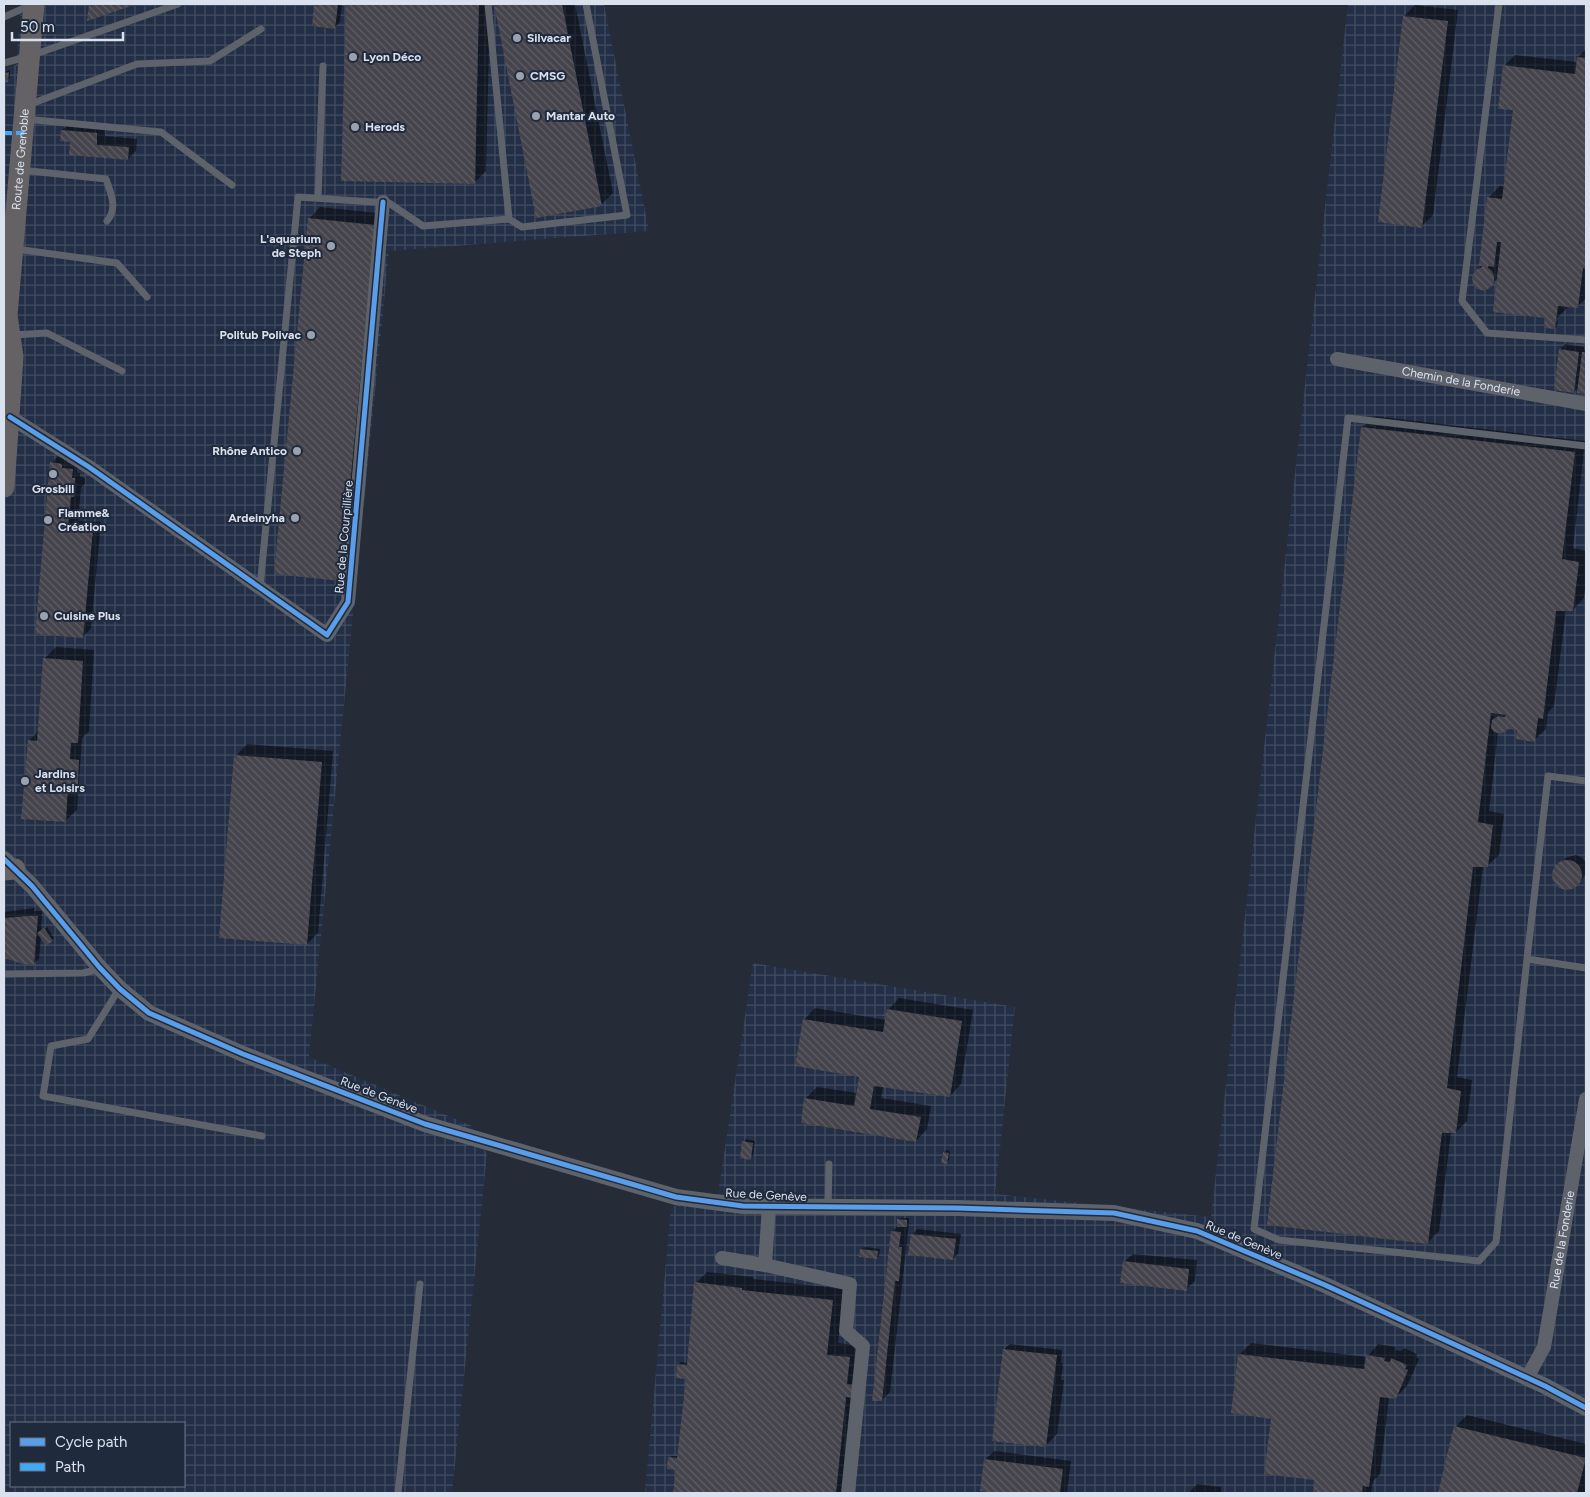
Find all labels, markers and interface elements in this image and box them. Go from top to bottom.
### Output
scale bar [12,10,124,42]
text: 50 m [20,18,55,36]
place label: Silvacar [527,31,571,45]
marker: Silvacar [511,32,523,44]
place label: Lyon Déco [363,50,421,64]
marker: Lyon Déco [347,51,359,63]
place label: CMSG [530,69,565,83]
marker: CMSG [514,70,526,82]
street label: Route de Grenoble [9,108,32,210]
place label: Mantar Auto [546,109,615,123]
marker: Mantar Auto [530,110,542,122]
place label: Herods [365,120,405,134]
marker: Herods [349,121,361,133]
place label: L'aquarium de Steph [260,232,321,260]
marker: L'aquarium de Steph [325,240,337,252]
place label: Politub Polivac [220,328,301,342]
marker: Politub Polivac [305,329,317,341]
street label: Chemin de la Fonderie [1401,364,1522,399]
place label: Rhône Antico [212,444,287,458]
marker: Rhône Antico [291,445,303,457]
marker: Grosbill [47,468,59,480]
street label: Rue de la Courpillière [332,479,356,594]
place label: Grosbill [32,482,74,496]
place label: Flamme& Création [58,506,110,534]
place label: Ardeinyha [228,511,285,525]
marker: Ardeinyha [289,512,301,524]
marker: Flamme& Création [42,514,54,526]
place label: Cuisine Plus [54,609,121,623]
marker: Cuisine Plus [38,610,50,622]
place label: Jardins et Loisirs [35,767,85,795]
marker: Jardins et Loisirs [19,775,31,787]
street label: Rue de Genève [338,1074,420,1116]
street label: Rue de Genève [725,1186,808,1204]
street label: Rue de la Fonderie [1547,1189,1577,1290]
street label: Rue de Genève [1204,1218,1285,1263]
legend [10,1422,185,1487]
text: Cycle path [55,1433,127,1451]
text: Path [55,1458,85,1476]

